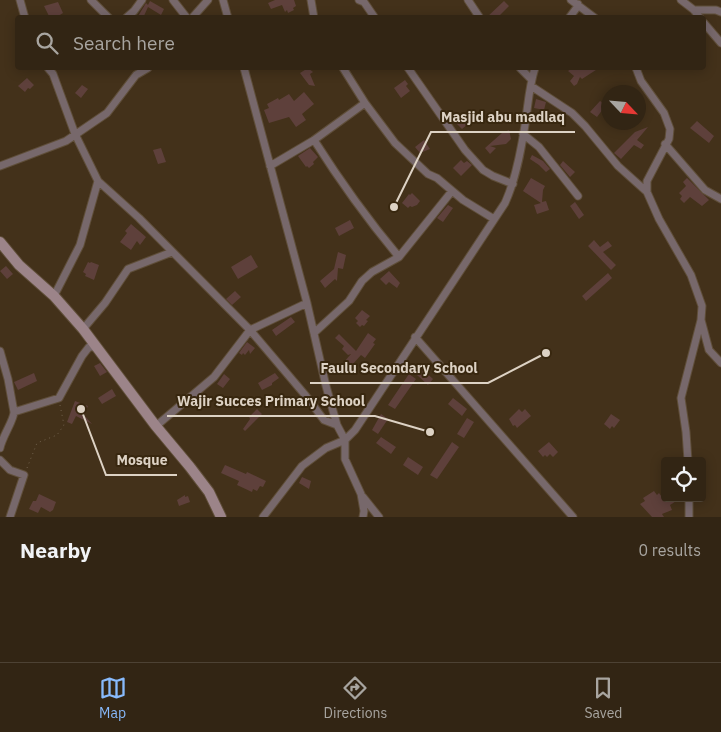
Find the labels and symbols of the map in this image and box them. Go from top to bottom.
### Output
north arrow [601,85,646,130]
callout: Masjid abu madlaq [431,103,575,132]
text: Masjid abu madlaq [441,108,565,126]
callout: Faulu Secondary School [310,354,488,383]
text: Faulu Secondary School [320,359,478,377]
callout: Wajir Succes Primary School [167,387,375,416]
text: Wajir Succes Primary School [177,392,365,410]
callout: Mosque [106,446,177,475]
text: Mosque [116,451,168,469]

